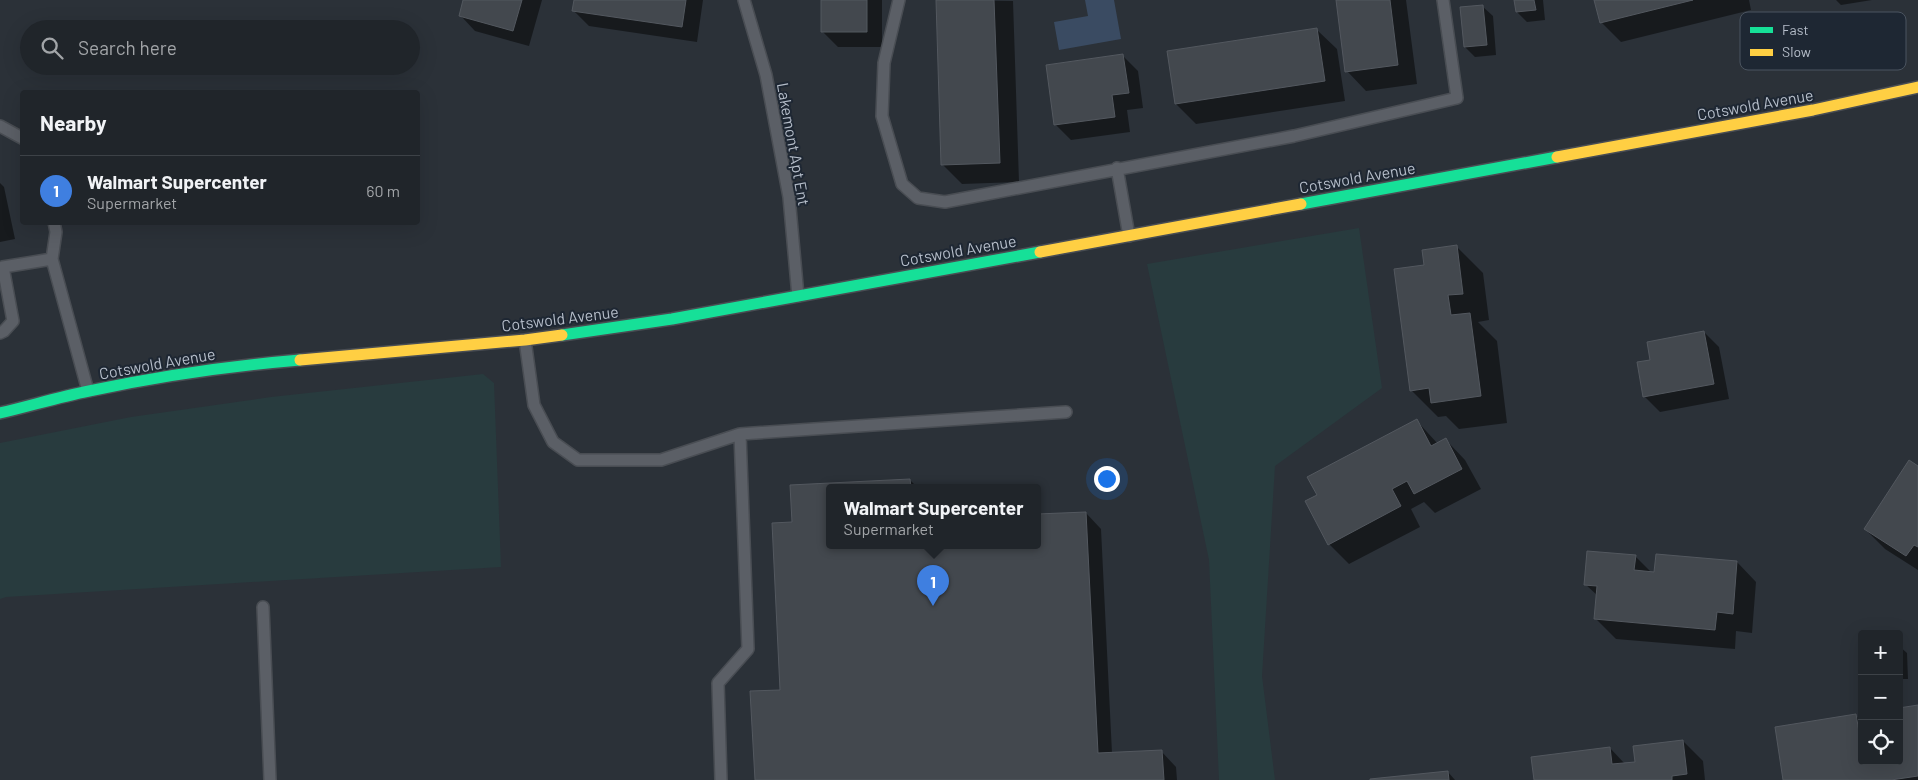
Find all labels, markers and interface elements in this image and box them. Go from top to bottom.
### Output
legend [1740,12,1906,70]
search box [20,20,420,75]
text: Fast [1782,21,1808,38]
icon: search [38,34,66,62]
text: Search here [78,36,177,59]
text: Slow [1782,43,1811,60]
street label: Lakemont Apt Ent [774,81,814,207]
street label: Cotswold Avenue [1695,84,1815,124]
text: Nearby [40,110,106,135]
street label: Cotswold Avenue [1297,157,1417,197]
text: Walmart Supercenter [87,170,267,193]
text: 1 [53,181,59,200]
text: 60 m [366,181,400,200]
text: Supermarket [87,193,177,212]
street label: Cotswold Avenue [898,230,1018,270]
street label: Cotswold Avenue [500,301,620,335]
street label: Cotswold Avenue [97,343,217,383]
your location [1094,466,1120,492]
popup [826,484,1041,549]
text: Walmart Supercenter [844,496,1023,519]
text: Supermarket [844,519,934,538]
pin: 1 [917,565,949,606]
map controls [1858,630,1903,765]
button: + [1858,630,1903,675]
button: − [1858,675,1903,720]
button: locate [1858,720,1903,765]

